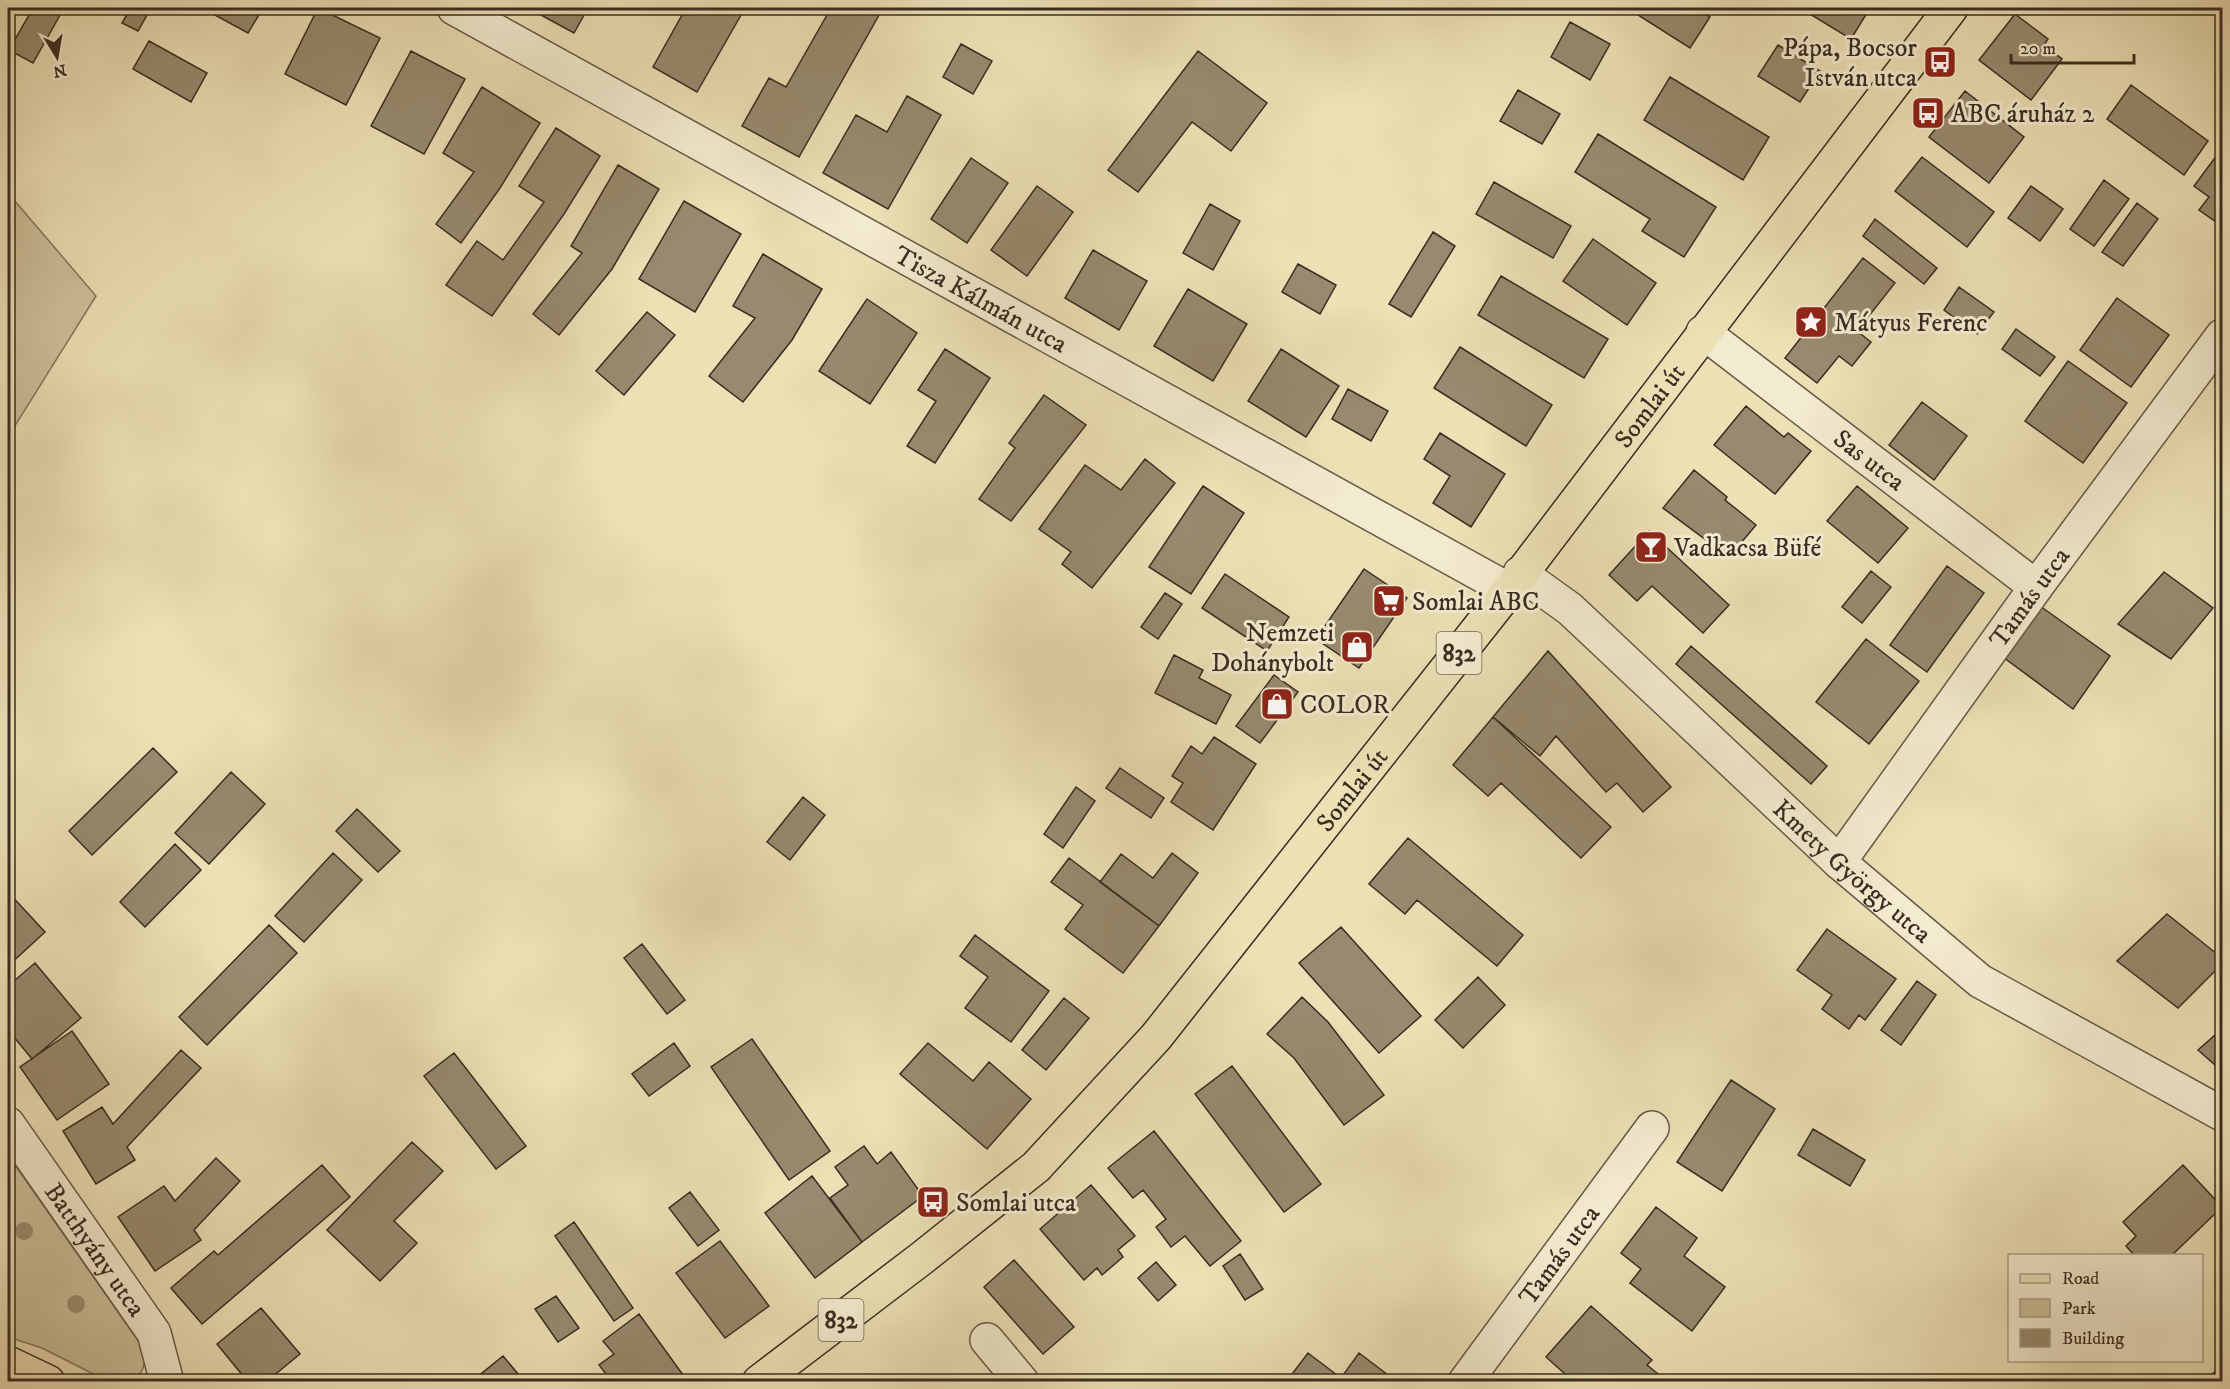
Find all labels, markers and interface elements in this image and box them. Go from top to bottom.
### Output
north arrow [27,27,87,87]
scale bar [2011,27,2134,65]
place label: Pápa, Bocsor István utca [1783,32,1917,95]
text: 20 m [2020,38,2056,60]
bus stop icon: Pápa, Bocsor István utca [1922,44,1958,80]
text: N [51,60,68,82]
bus stop icon: ABC áruház 2 [1910,95,1946,131]
place label: ABC áruház 2 [1951,98,2095,131]
street label: Tisza Kálmán utca [888,239,1073,361]
place icon: Mátyus Ferenc [1793,304,1829,340]
place label: Mátyus Ferenc [1834,307,1988,340]
street label: Somlai út [1608,357,1693,455]
street label: Sas utca [1826,423,1911,499]
bar icon: Vadkacsa Büfé [1633,529,1669,565]
place label: Vadkacsa Büfé [1673,532,1821,565]
street label: Tamás utca [1983,541,2078,655]
supermarket icon: Somlai ABC [1371,583,1407,619]
place label: Somlai ABC [1412,586,1539,619]
place label: Nemzeti Dohánybolt [1211,617,1334,680]
shop icon: Nemzeti Dohánybolt [1339,629,1375,665]
road number: 832 [1436,632,1482,674]
shop icon: COLOR [1259,686,1295,722]
place label: COLOR [1300,689,1390,722]
street label: Somlai út [1309,742,1396,839]
street label: Kmety György utca [1765,793,1938,951]
street label: Batthyány utca [36,1177,152,1323]
bus stop icon: Somlai utca [915,1184,951,1220]
place label: Somlai utca [956,1187,1076,1220]
street label: Tamás utca [1512,1199,1608,1312]
legend [2008,1254,2203,1362]
text: Road [2062,1268,2099,1290]
text: Park [2062,1298,2096,1320]
road number: 832 [818,1299,864,1341]
text: Building [2062,1328,2124,1350]

